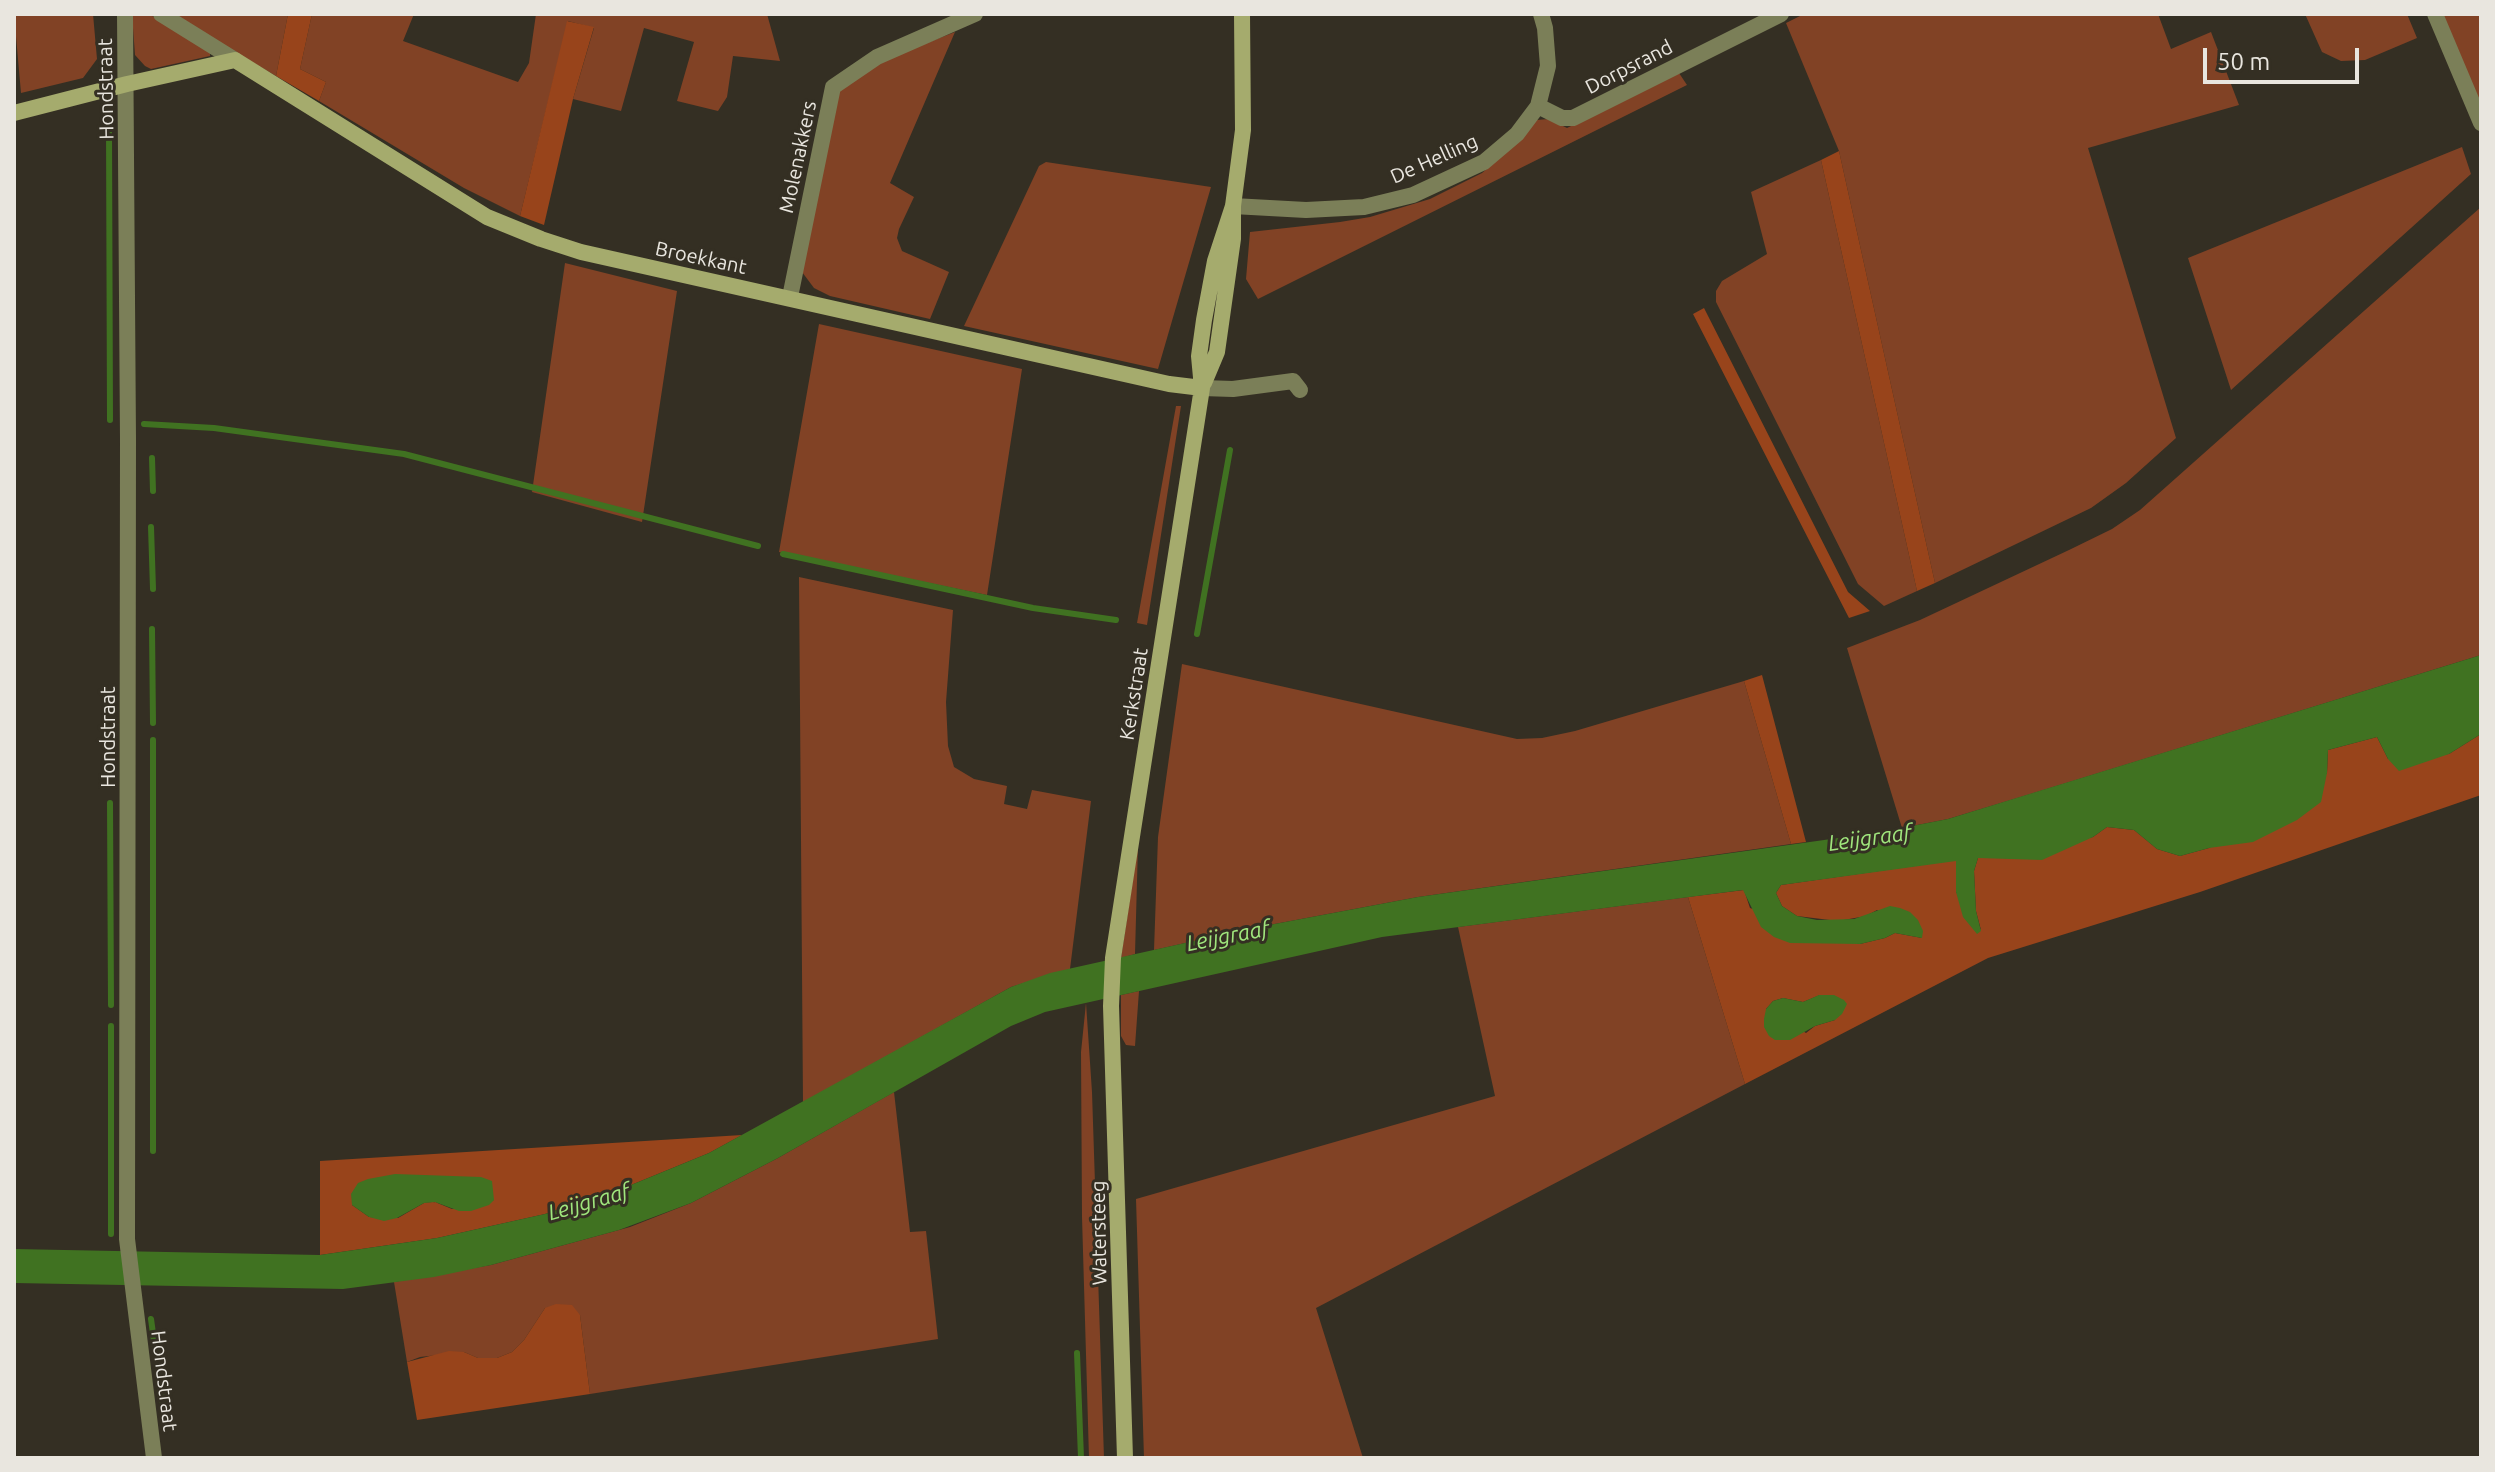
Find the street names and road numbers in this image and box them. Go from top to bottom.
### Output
street label: Dorpsrand [1581,35,1677,99]
street label: Hondstraat [93,38,119,140]
street label: Molenakkers [774,99,822,215]
street label: De Helling [1387,129,1481,189]
street label: Broekkant [653,237,749,279]
street label: Kerkstraat [1115,646,1153,742]
street label: Hondstraat [96,686,120,788]
street label: Watersteeg [1086,1180,1112,1286]
street label: Hondstraat [146,1329,182,1433]

